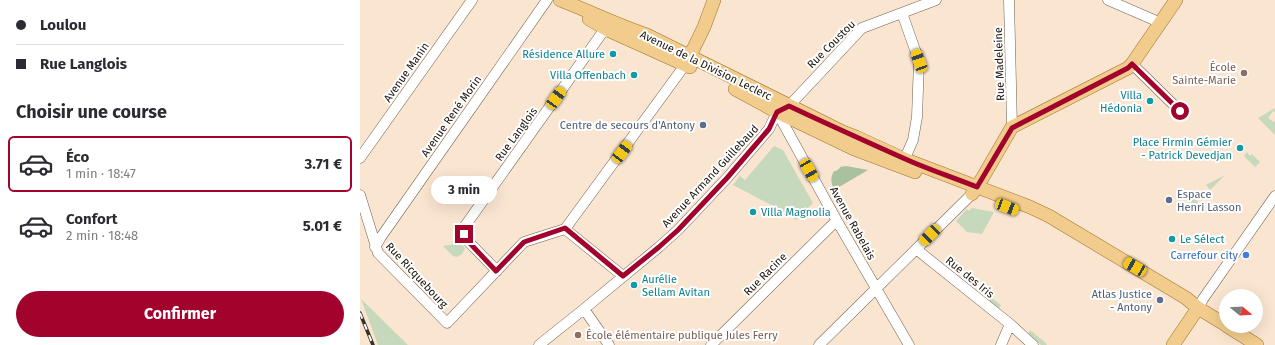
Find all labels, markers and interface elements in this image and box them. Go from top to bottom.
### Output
text: Loulou [40,16,86,34]
street label: Rue Coustou [805,18,858,71]
street label: Rue Madeleine [992,27,1007,101]
street label: Avenue de la Division Leclerc [638,28,774,103]
street label: Avenue Manin [381,40,432,105]
place label: Résidence Allure [522,48,605,61]
car [909,48,929,74]
marker: Résidence Allure [608,49,618,59]
text: Rue Langlois [40,55,127,73]
place label: École Sainte-Marie [1172,60,1236,87]
marker: École Sainte-Marie [1239,68,1249,78]
place label: Villa Offenbach [550,69,626,82]
marker: Villa Offenbach [629,70,639,80]
street label: Avenue René Morin [419,73,484,159]
car [544,85,568,111]
place label: Villa Hédonia [1100,89,1142,115]
marker: Villa Hédonia [1145,96,1155,106]
text: Choisir une course [16,101,167,123]
route start [1171,102,1189,120]
street label: Rue Langlois [493,105,540,164]
place label: Centre de secours d'Antony [560,119,696,132]
marker: Centre de secours d'Antony [698,120,708,130]
street label: Avenue Armand Guillebaud [659,122,761,230]
place label: Place Firmin Gémier - Patrick Devedjan [1133,136,1233,162]
car [610,139,634,165]
marker: Place Firmin Gémier - Patrick Devedjan [1235,143,1245,153]
icon: car [18,146,54,182]
text: Éco [66,148,89,166]
text: 3.71 € [304,155,342,173]
car [798,157,820,183]
text: 1 min · 18:47 [66,166,136,181]
callout: 3 min [431,176,497,204]
text: 3 min [448,182,480,197]
street label: Avenue Rabelais [827,184,878,262]
place label: Espace Henri Lasson [1177,188,1241,214]
marker: Espace Henri Lasson [1164,195,1174,205]
car [994,197,1020,217]
place label: Villa Magnolia [761,206,831,219]
marker: Villa Magnolia [748,207,758,217]
icon: car [18,208,54,244]
text: Confort [66,210,118,228]
text: 5.01 € [303,217,342,235]
car [917,222,943,248]
route end [455,225,473,243]
text: 2 min · 18:48 [66,228,138,243]
place label: Le Sélect [1180,233,1225,246]
marker: Le Sélect [1167,234,1177,244]
street label: Rue Ricquebourg [383,240,451,311]
place label: Carrefour city [1171,249,1239,262]
street label: Rue Racine [741,250,790,299]
marker: Carrefour city [1241,250,1251,260]
street label: Rue des Iris [943,254,996,301]
car [1122,256,1148,278]
place label: Aurélie Sellam Avitan [642,273,710,299]
marker: Aurélie Sellam Avitan [629,280,639,290]
place label: Atlas Justice - Antony [1092,288,1153,314]
north arrow [1219,289,1263,333]
map controls [1219,289,1263,333]
button: Confirmer [16,291,344,337]
marker: Atlas Justice - Antony [1155,295,1165,305]
place label: École élémentaire publique Jules Ferry [586,328,778,342]
marker: École élémentaire publique Jules Ferry [573,330,583,340]

